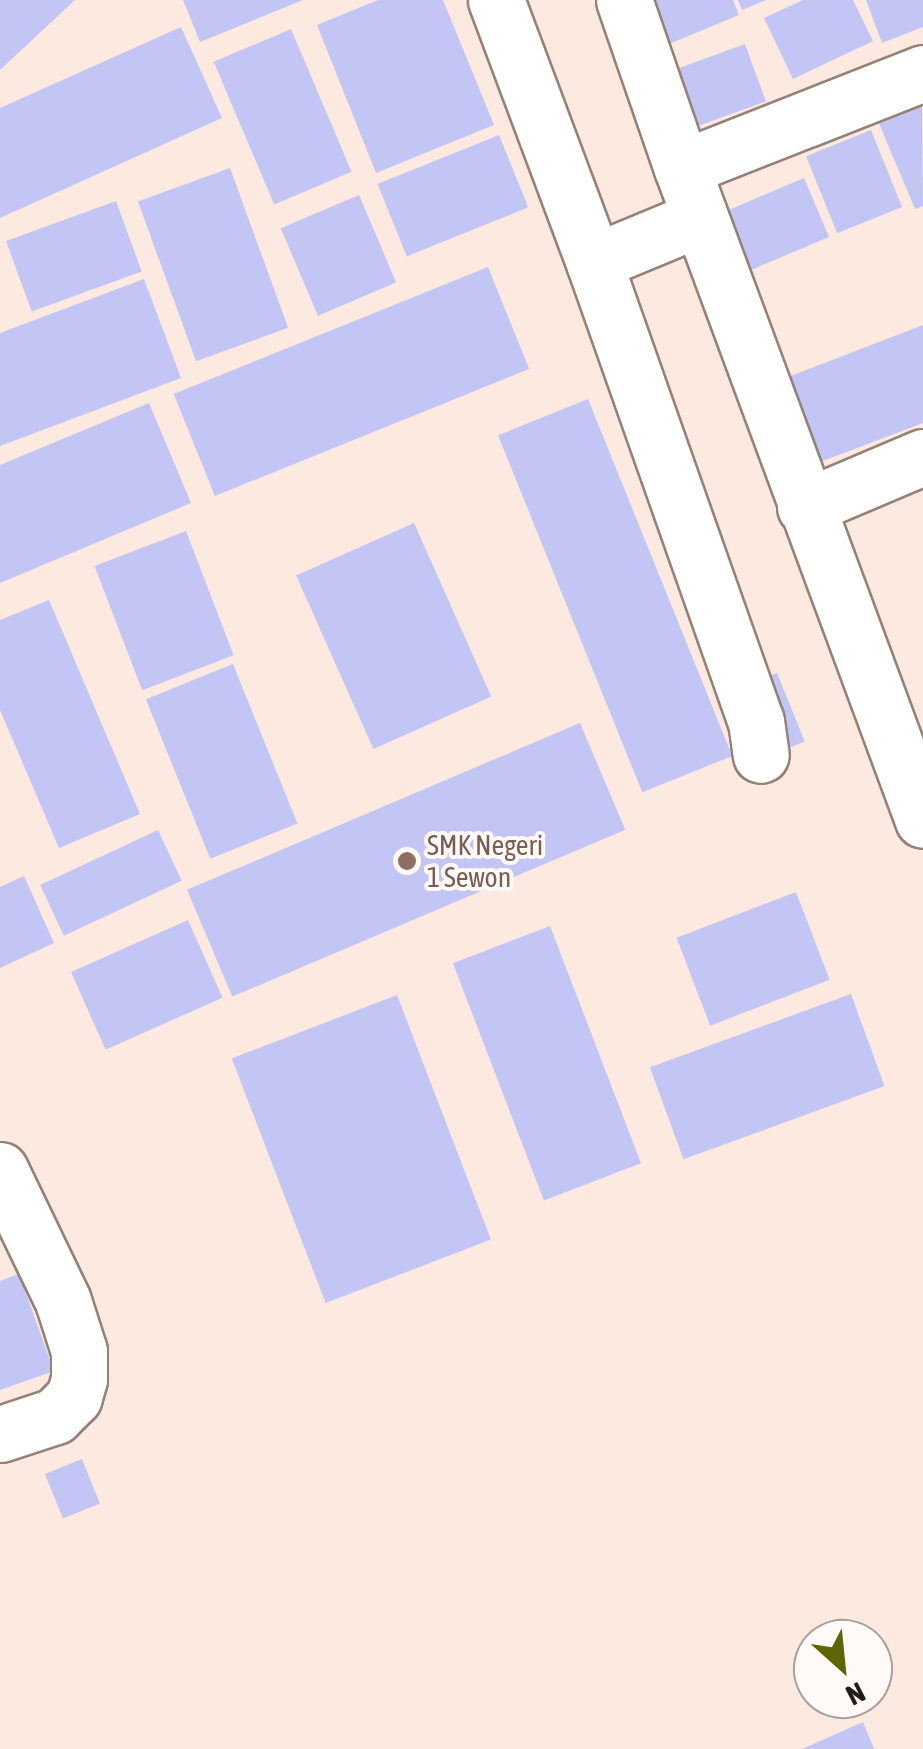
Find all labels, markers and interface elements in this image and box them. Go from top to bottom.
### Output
place label: SMK Negeri 1 Sewon [427,828,543,894]
marker: SMK Negeri 1 Sewon [396,850,418,872]
north arrow [793,1619,893,1719]
text: N [841,1676,870,1712]

